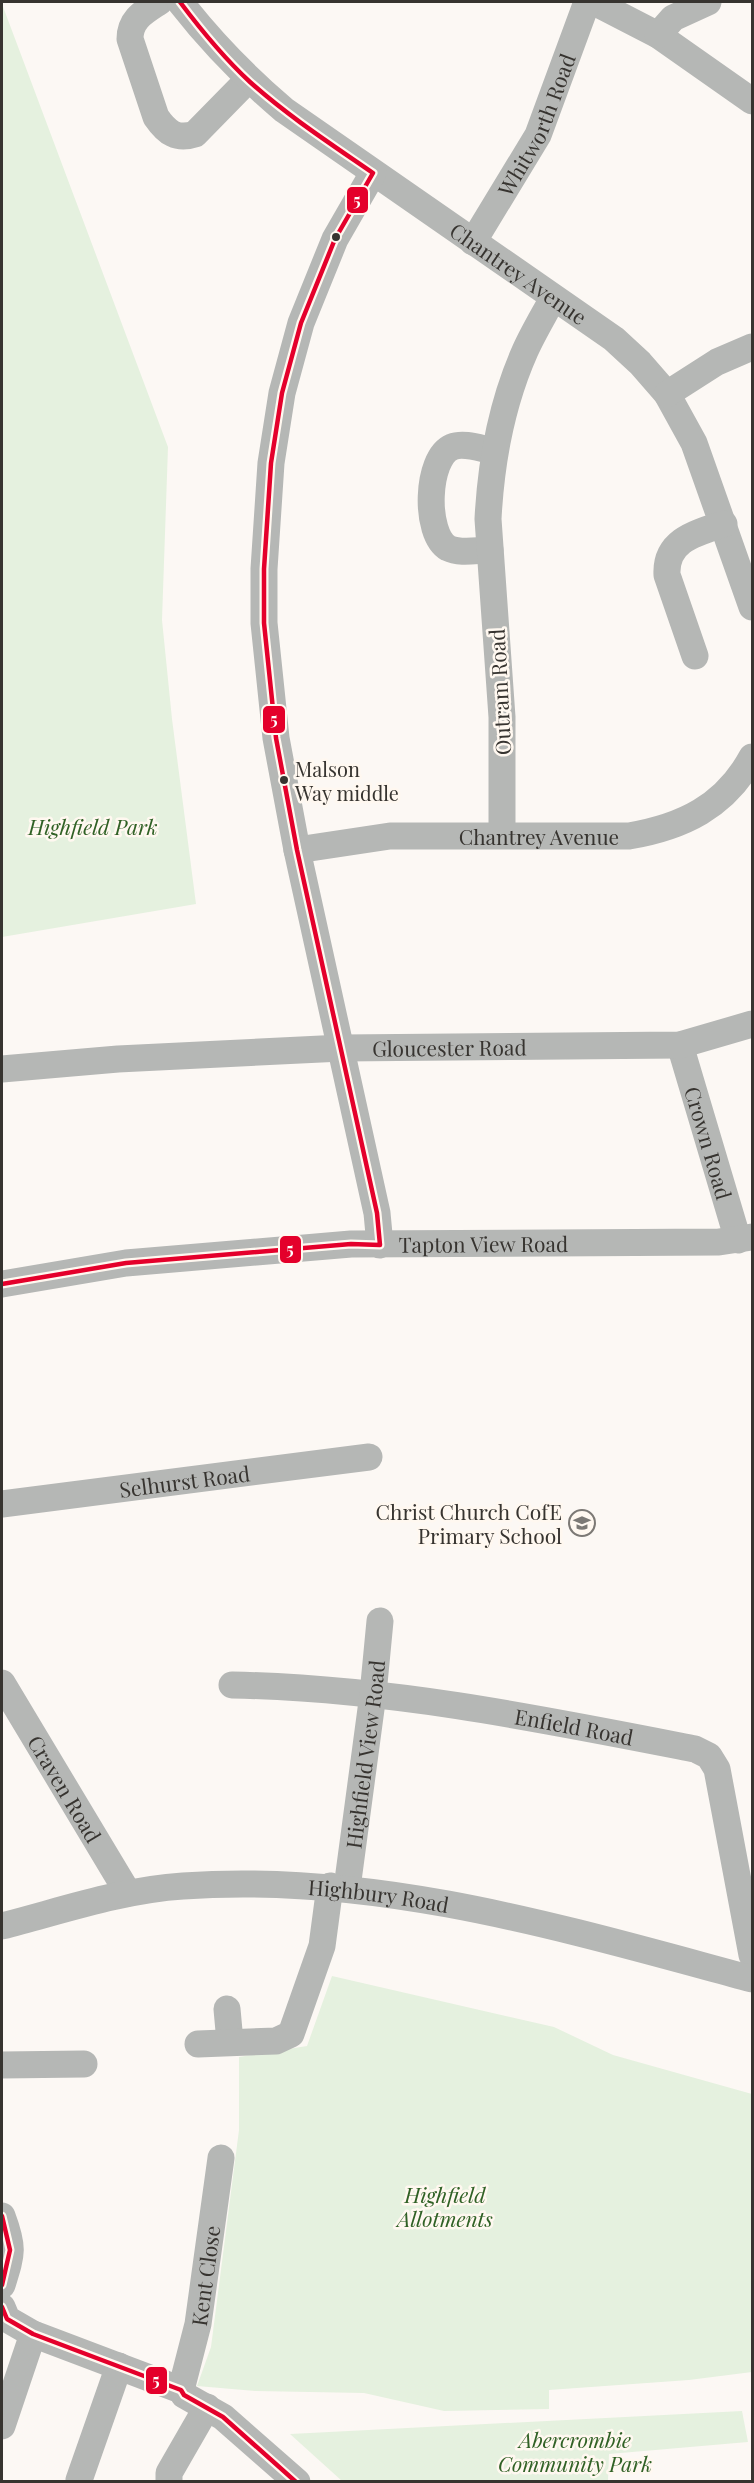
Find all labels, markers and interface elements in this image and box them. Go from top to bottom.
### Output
street label: Whitworth Road [490,49,581,202]
line badge: 5 [346,186,369,214]
text: 5 [353,189,361,210]
street label: Chantrey Avenue [445,216,593,330]
unlabelled marker [330,231,342,243]
street label: Outram Road [482,628,516,756]
line badge: 5 [262,705,286,734]
text: 5 [270,708,278,729]
place label: Malson Way middle [294,755,399,806]
marker: Malson Way middle [278,774,290,786]
park label: Highfield Park [27,812,158,840]
street label: Chantrey Avenue [459,822,619,850]
street label: Gloucester Road [372,1032,527,1062]
street label: Crown Road [679,1083,739,1203]
street label: Tapton View Road [399,1229,568,1258]
line badge: 5 [279,1235,302,1264]
text: 5 [286,1238,294,1259]
street label: Selhurst Road [118,1458,251,1503]
place label: Christ Church CofE Primary School [376,1497,562,1549]
school or university icon: Christ Church CofE Primary School [567,1508,597,1538]
street label: Highfield View Road [338,1659,390,1850]
street label: Enfield Road [513,1701,636,1751]
street label: Craven Road [22,1730,108,1847]
street label: Highbury Road [307,1872,451,1918]
park label: Highfield Allotments [395,2180,493,2232]
street label: Kent Close [184,2224,226,2328]
line badge: 5 [145,2366,168,2395]
text: 5 [152,2369,160,2390]
park label: Abercrombie Community Park [498,2425,652,2477]

